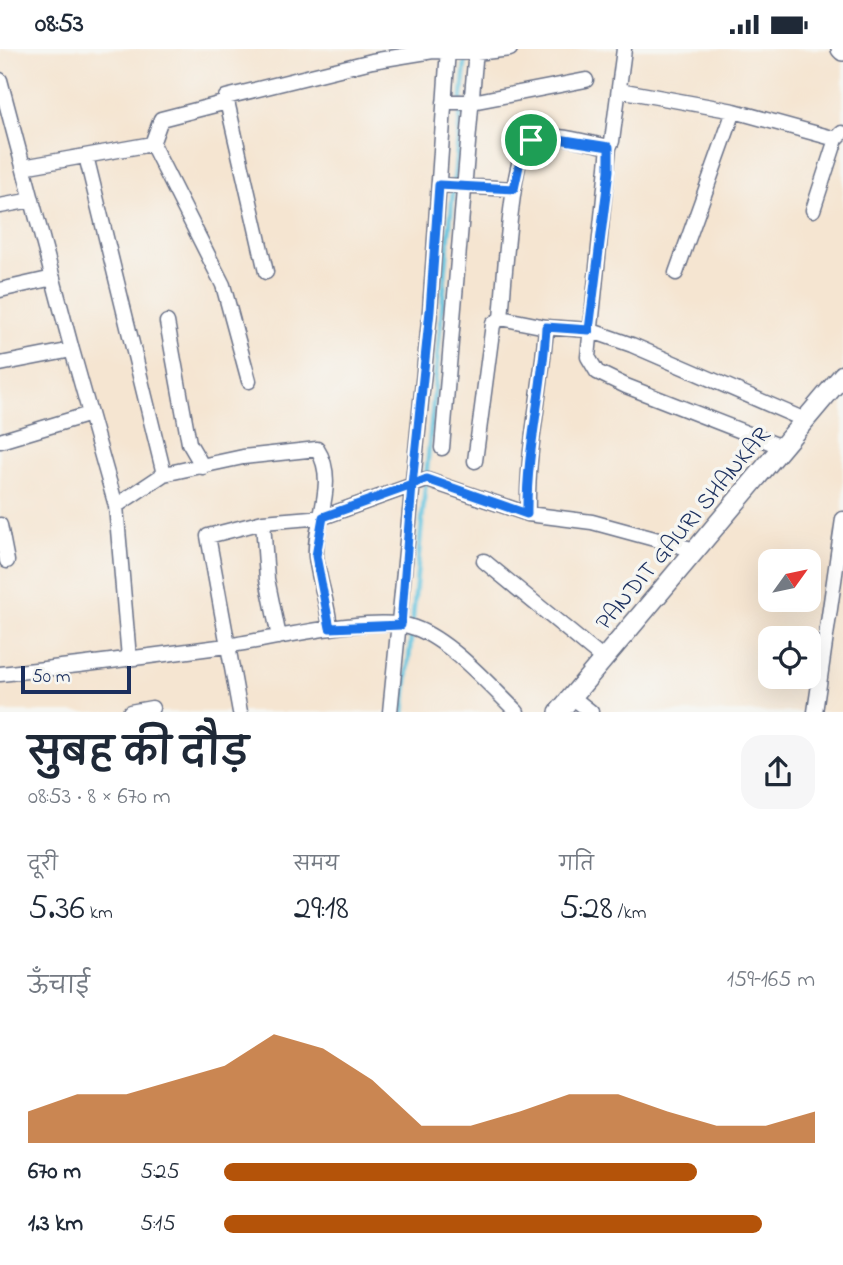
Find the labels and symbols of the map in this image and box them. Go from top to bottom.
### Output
pin [501,110,561,170]
street label: PANDIT GAURI SHANKAR [588,420,780,639]
north arrow [758,549,821,613]
scale bar [21,663,131,695]

